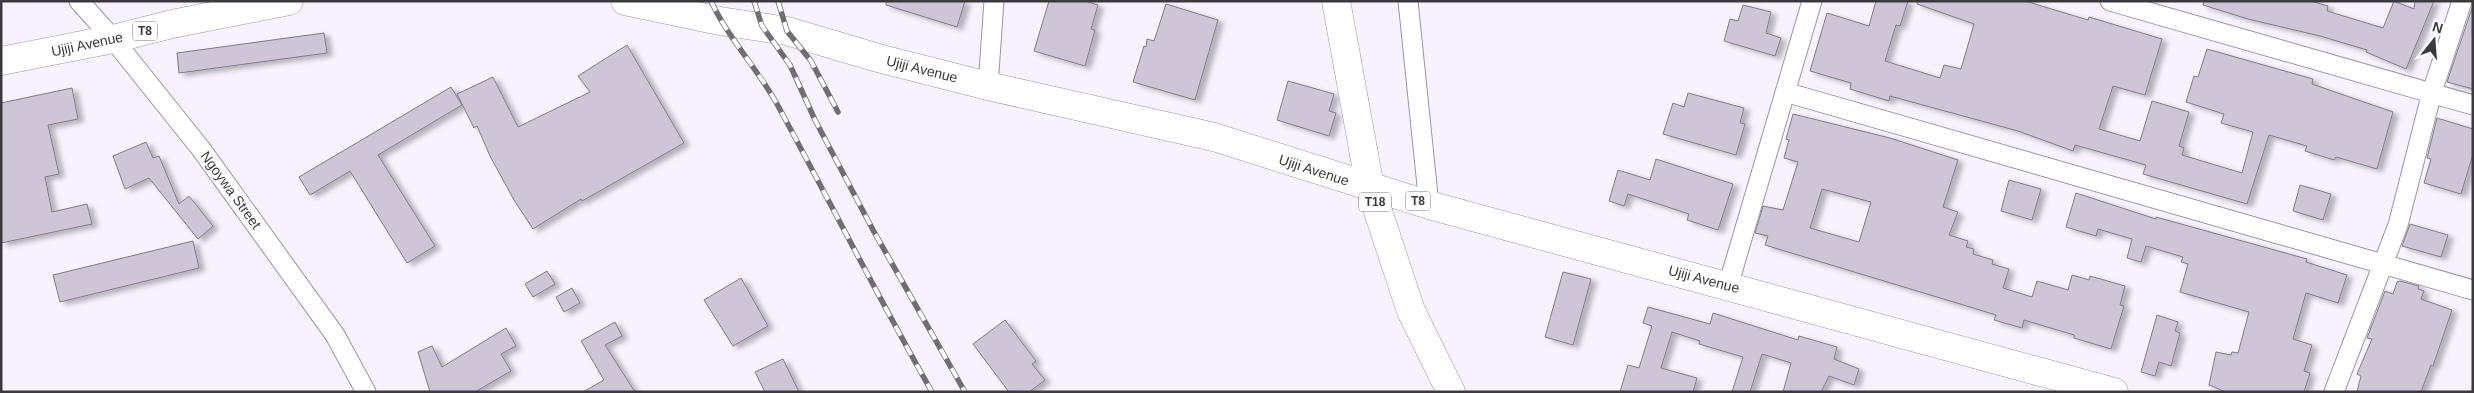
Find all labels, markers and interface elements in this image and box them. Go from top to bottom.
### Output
north arrow [2409,15,2459,65]
text: N [2431,18,2445,37]
road number: T8 [132,22,158,40]
street label: Ujiji Avenue [50,29,125,59]
street label: Ujiji Avenue [885,52,960,86]
street label: Ngoywa Street [198,148,265,232]
street label: Ujiji Avenue [1277,151,1351,189]
road number: T18 [1359,192,1391,212]
road number: T8 [1406,192,1430,210]
street label: Ujiji Avenue [1667,262,1741,296]

